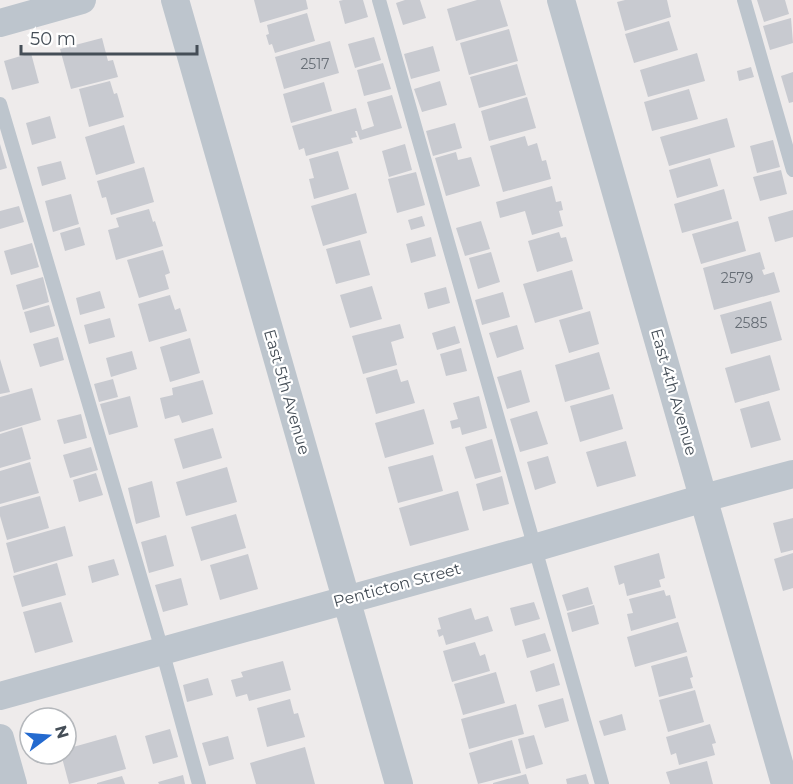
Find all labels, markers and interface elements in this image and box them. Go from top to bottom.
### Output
scale bar [21,18,196,56]
text: 50 m [30,28,76,50]
house number: 2517 [300,55,330,73]
house number: 2579 [721,269,753,287]
house number: 2585 [735,314,767,332]
street label: East 4th Avenue [647,326,701,458]
street label: East 5th Avenue [260,327,314,457]
street label: Penticton Street [331,559,463,611]
north arrow [18,706,78,766]
text: N [51,723,73,741]

